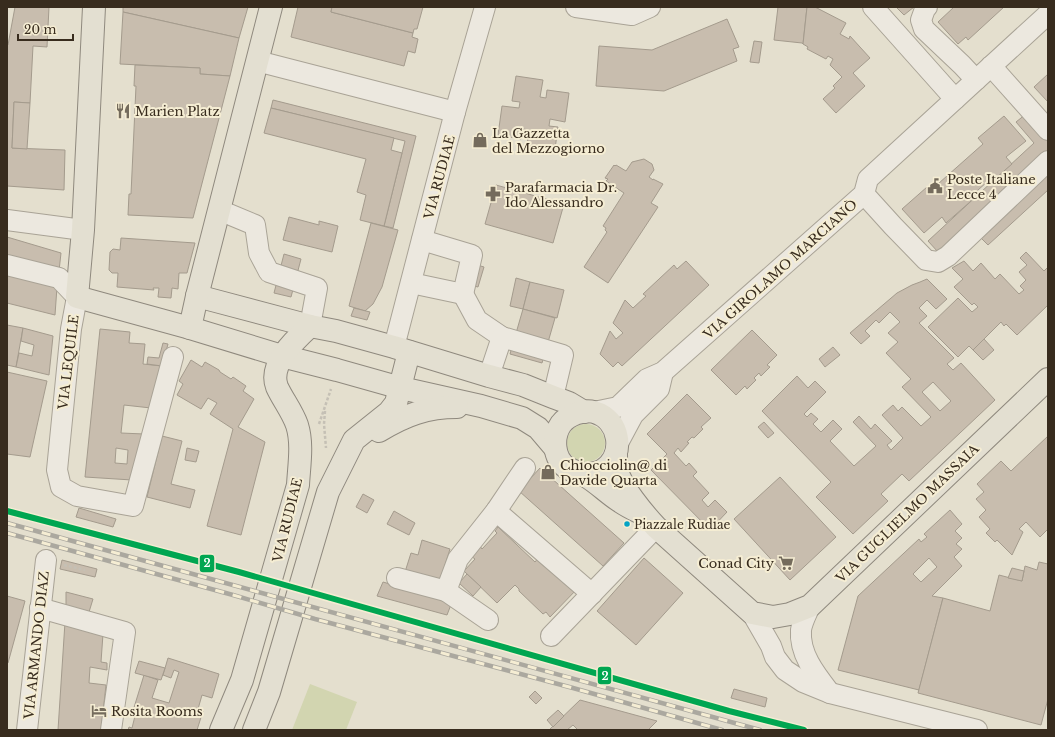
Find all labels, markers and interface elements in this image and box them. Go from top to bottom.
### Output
scale bar [18,16,73,42]
text: 20 m [24,22,56,37]
restaurant icon: Marien Platz [114,102,132,120]
place label: Marien Platz [135,103,220,120]
place label: La Gazzetta del Mezzogiorno [492,125,605,157]
shop icon: La Gazzetta del Mezzogiorno [471,131,489,149]
street label: VIA RUDIAE [420,133,459,222]
place label: Poste Italiane Lecce 4 [947,171,1036,203]
public building icon: Poste Italiane Lecce 4 [926,177,944,195]
place label: Parafarmacia Dr. Ido Alessandro [505,179,617,211]
pharmacy icon: Parafarmacia Dr. Ido Alessandro [484,185,502,203]
street label: VIA GIROLAMO MARCIANÒ [699,196,861,344]
street label: VIA LEQUILE [54,314,83,411]
street label: VIA GUGLIELMO MASSAIA [831,440,983,587]
place label: Chiocciolin@ di Davide Quarta [560,457,668,489]
shop icon: Chiocciolin@ di Davide Quarta [539,463,557,481]
street label: VIA RUDIAE [269,476,306,565]
place label: Piazzale Rudiae [634,517,731,532]
marker: Piazzale Rudiae [622,519,632,529]
line badge: 2 [199,554,215,573]
supermarket icon: Conad City [777,554,795,572]
place label: Conad City [698,555,775,572]
text: 2 [203,556,211,570]
street label: VIA ARMANDO DIAZ [20,570,53,721]
line badge: 2 [597,666,612,685]
text: 2 [601,669,609,683]
hotel icon: Rosita Rooms [90,702,108,720]
place label: Rosita Rooms [111,703,203,720]

